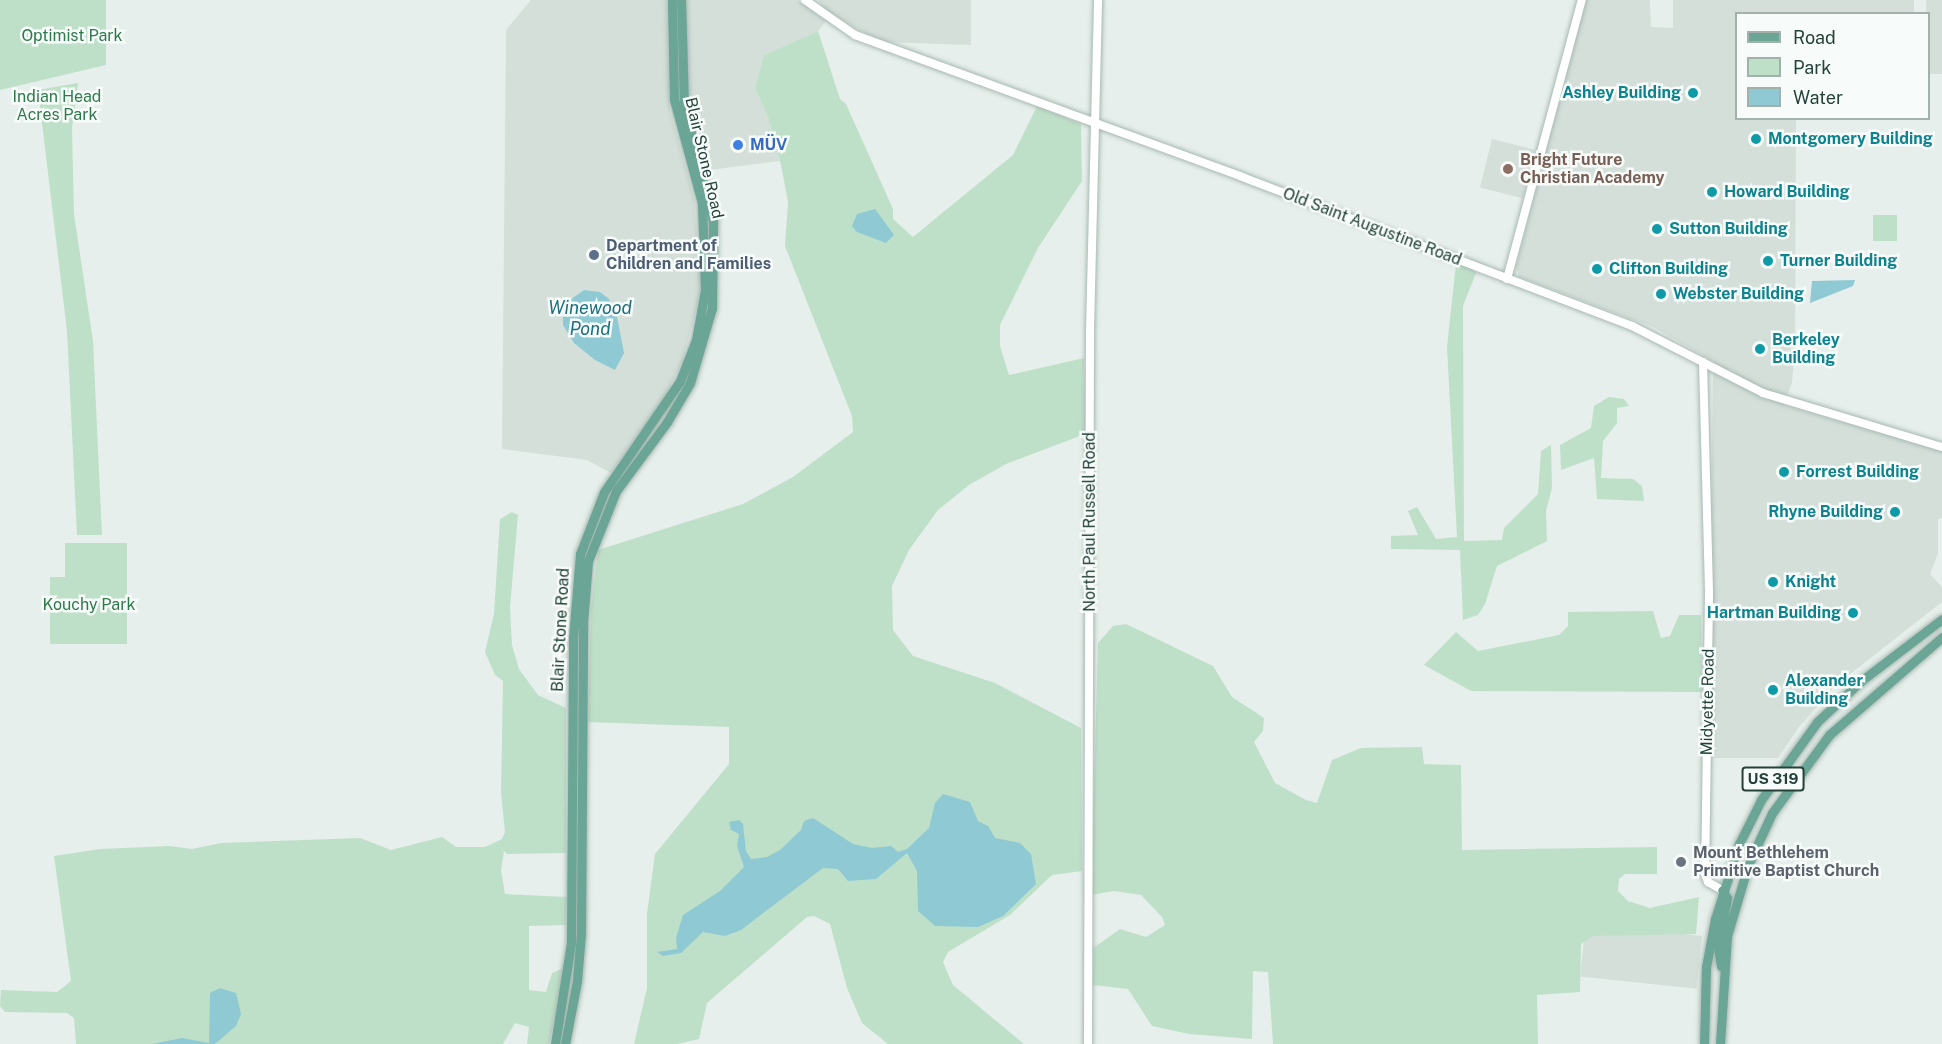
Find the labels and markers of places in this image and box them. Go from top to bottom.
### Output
place label: Ashley Building [1562,83,1681,103]
marker: Ashley Building [1686,86,1700,100]
place label: Montgomery Building [1768,129,1933,149]
marker: Montgomery Building [1749,132,1763,146]
place label: MÜV [750,135,787,155]
marker: MÜV [731,138,745,152]
place label: Bright Future Christian Academy [1520,150,1664,188]
marker: Bright Future Christian Academy [1501,162,1515,176]
place label: Howard Building [1724,182,1850,202]
marker: Howard Building [1705,185,1719,199]
place label: Sutton Building [1669,219,1788,239]
marker: Sutton Building [1650,222,1664,236]
place label: Department of Children and Families [606,236,771,274]
marker: Department of Children and Families [587,248,601,262]
place label: Turner Building [1780,251,1897,271]
marker: Turner Building [1761,254,1775,268]
place label: Clifton Building [1609,259,1728,279]
marker: Clifton Building [1590,262,1604,276]
place label: Webster Building [1673,284,1804,304]
marker: Webster Building [1654,287,1668,301]
place label: Berkeley Building [1772,330,1840,368]
marker: Berkeley Building [1753,342,1767,356]
place label: Forrest Building [1796,462,1919,482]
marker: Forrest Building [1777,465,1791,479]
place label: Rhyne Building [1768,502,1883,522]
marker: Rhyne Building [1888,505,1902,519]
place label: Knight [1785,572,1836,592]
marker: Knight [1766,575,1780,589]
place label: Hartman Building [1707,603,1841,623]
marker: Hartman Building [1846,606,1860,620]
place label: Alexander Building [1785,671,1863,709]
marker: Alexander Building [1766,683,1780,697]
place label: Mount Bethlehem Primitive Baptist Church [1693,843,1879,881]
marker: Mount Bethlehem Primitive Baptist Church [1674,855,1688,869]

